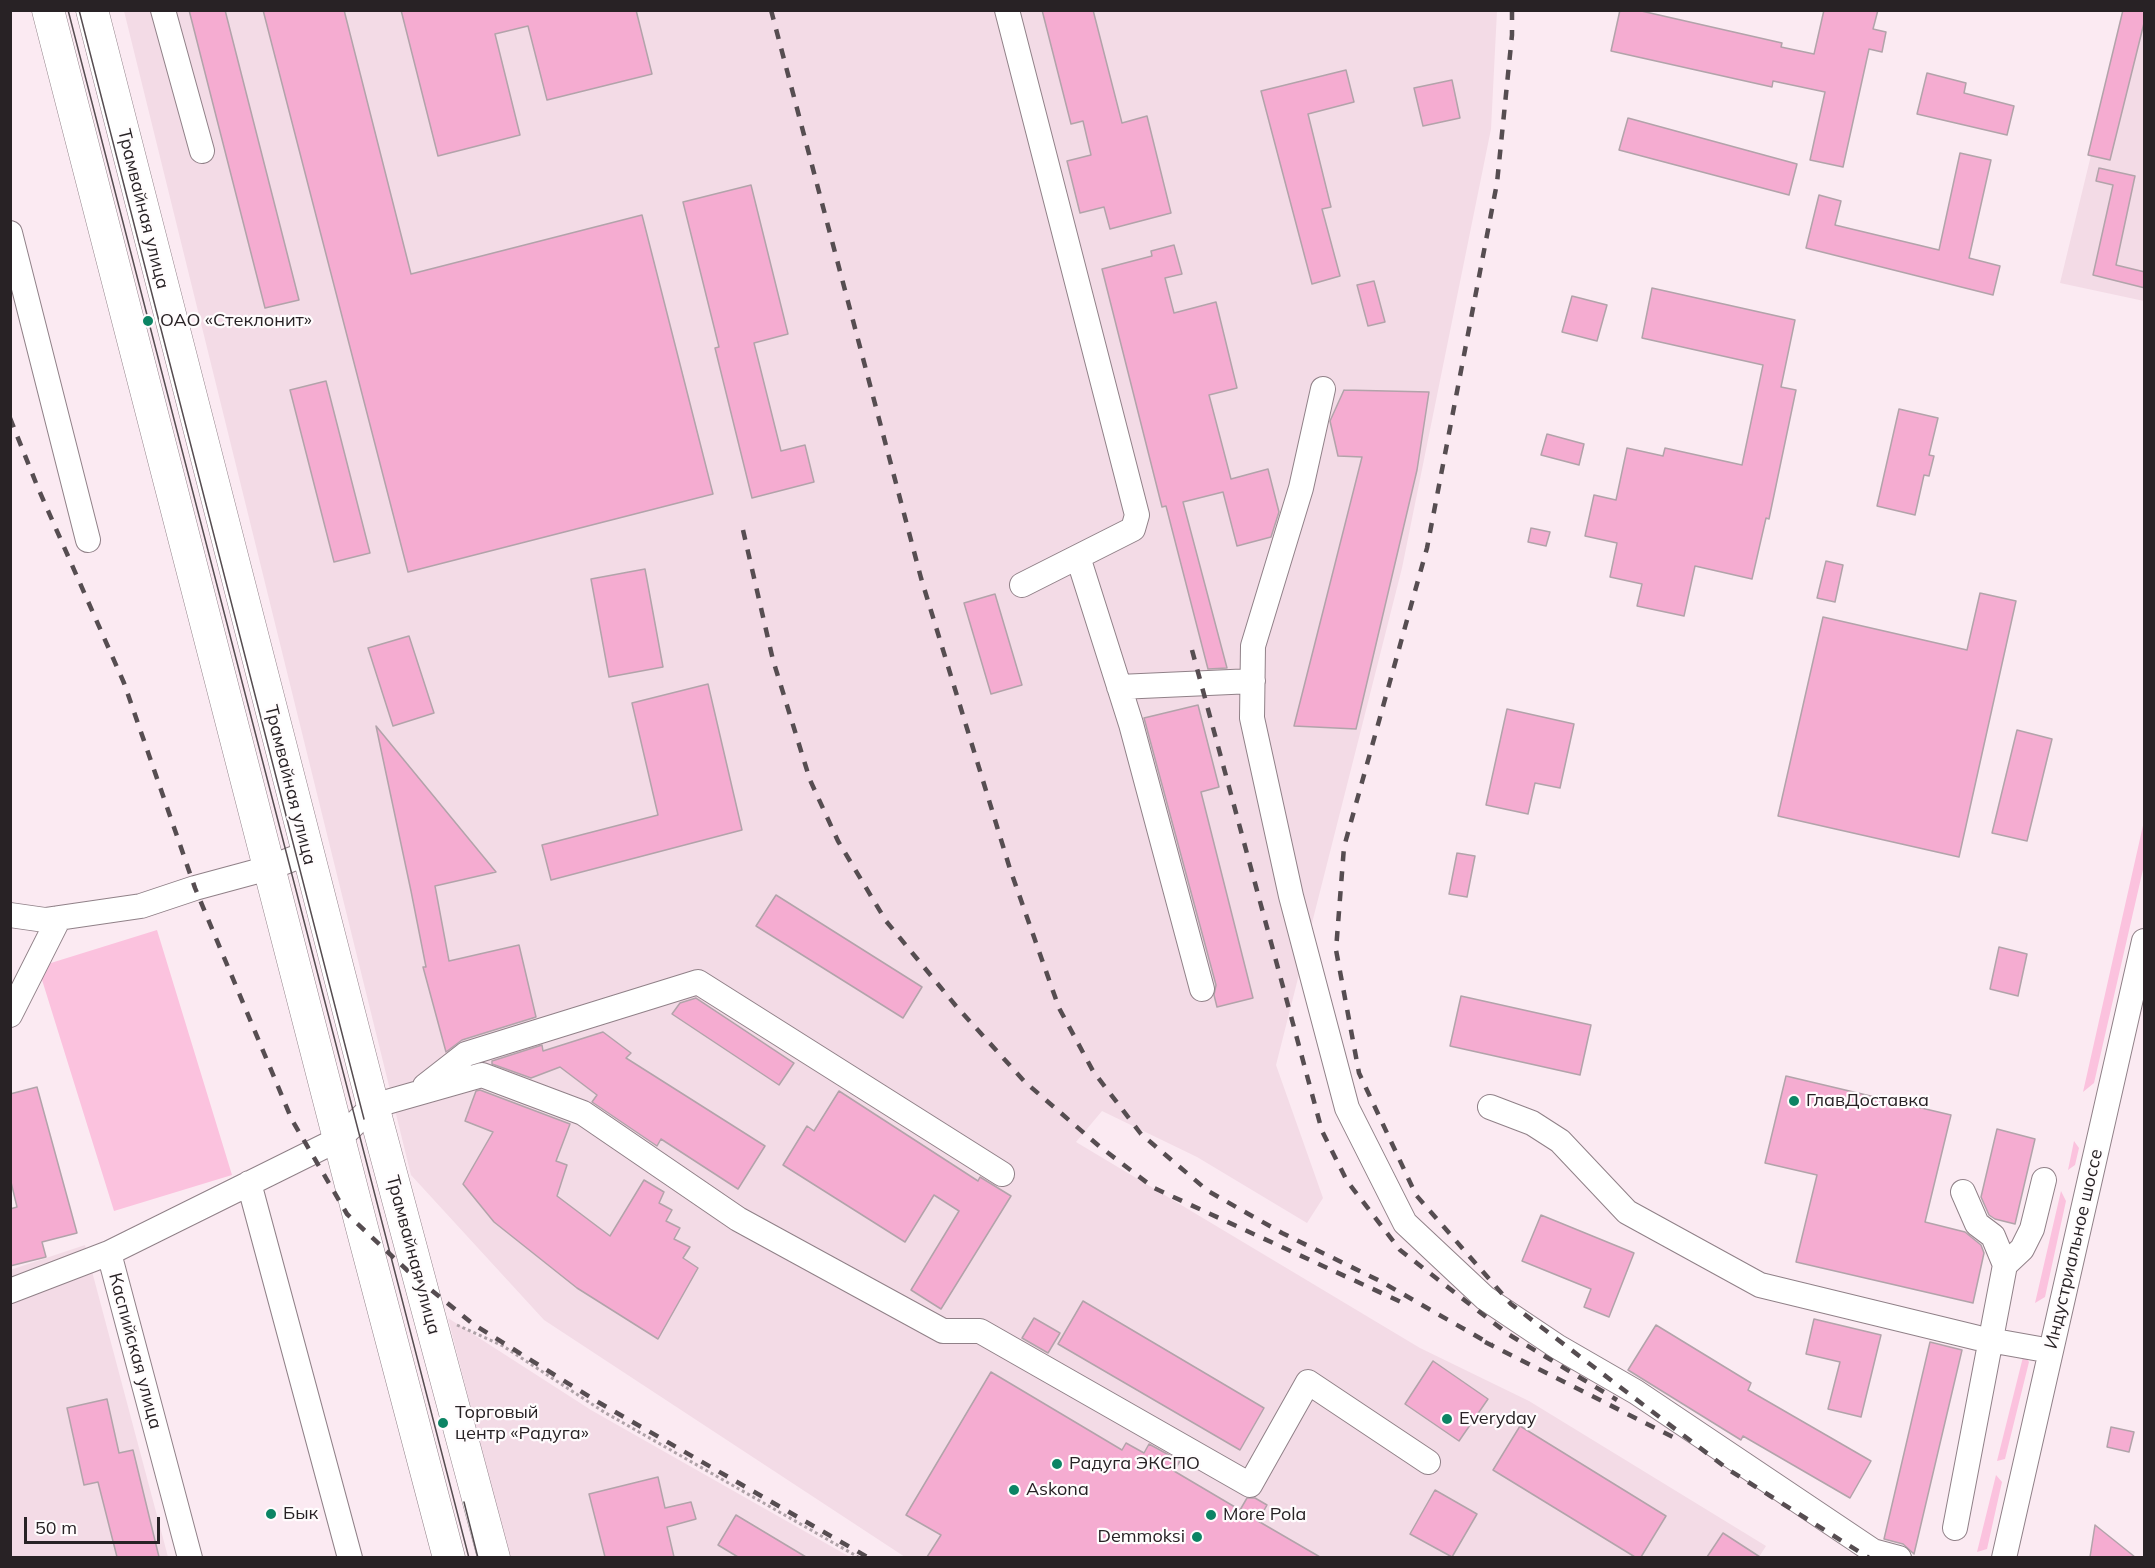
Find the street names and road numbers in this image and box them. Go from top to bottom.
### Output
street label: Трамвайная улица [113,127,173,291]
street label: Трамвайная улица [260,703,320,867]
street label: Индустриальное шоссе [2040,1147,2108,1351]
street label: Трамвайная улица [381,1173,445,1337]
street label: Каспийская улица [104,1271,166,1431]

